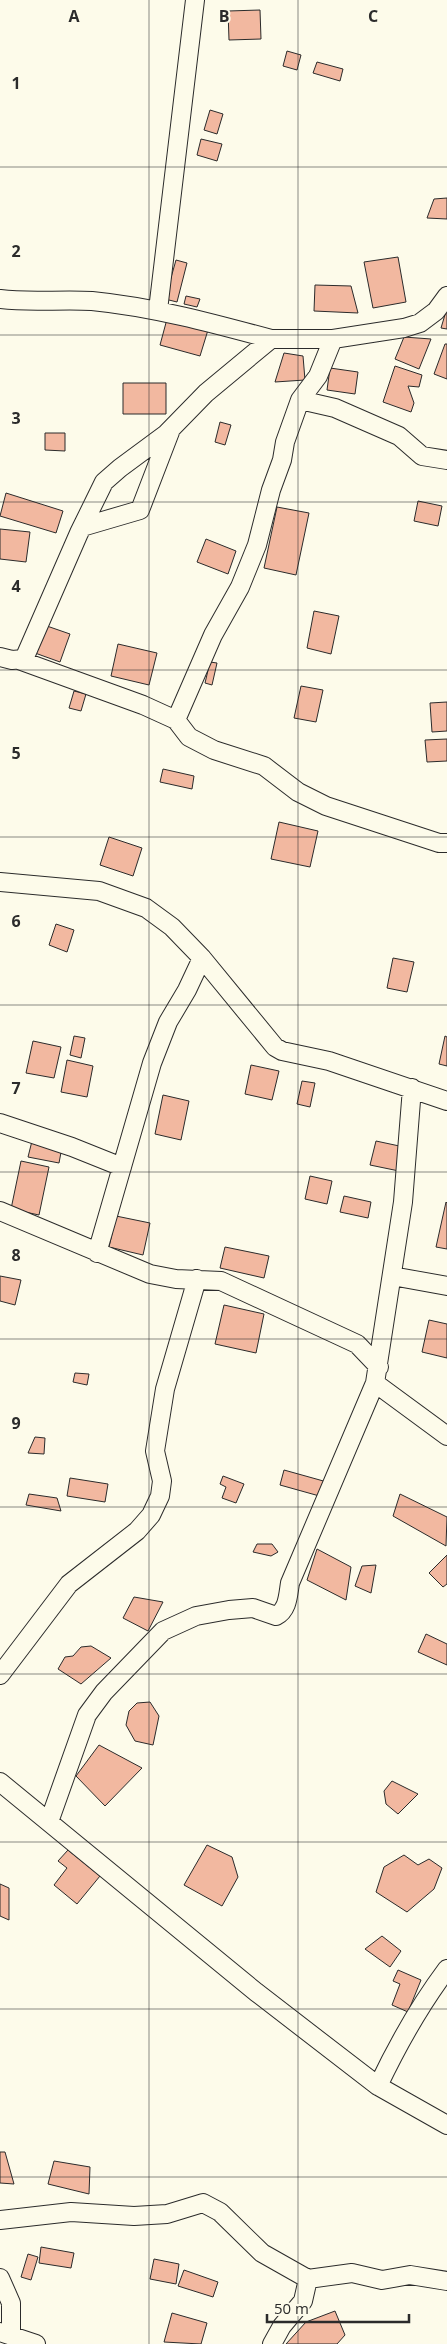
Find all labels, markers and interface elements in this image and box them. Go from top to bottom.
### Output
text: A [68,5,80,27]
text: B [219,5,229,27]
text: C [368,5,378,27]
text: 1 [11,72,21,94]
text: 2 [11,240,21,262]
text: 3 [11,407,21,429]
text: 4 [11,575,21,597]
text: 5 [11,742,21,764]
text: 6 [11,910,21,932]
text: 7 [11,1077,21,1099]
text: 8 [11,1244,21,1266]
text: 9 [11,1412,21,1434]
scale bar [267,2292,410,2324]
text: 50 m [274,2298,309,2318]

